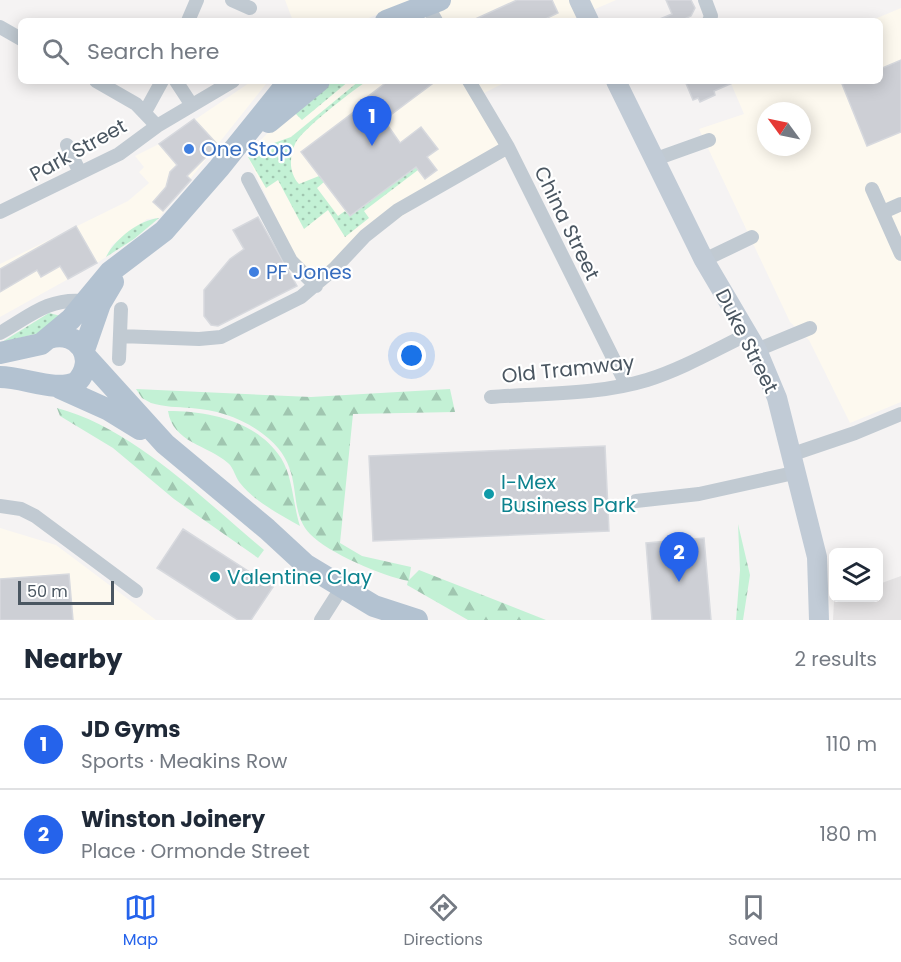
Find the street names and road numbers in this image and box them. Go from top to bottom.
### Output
street label: Park Street [25,112,131,188]
street label: China Street [527,161,607,285]
street label: Duke Street [709,284,785,398]
street label: Old Tramway [500,348,636,390]

